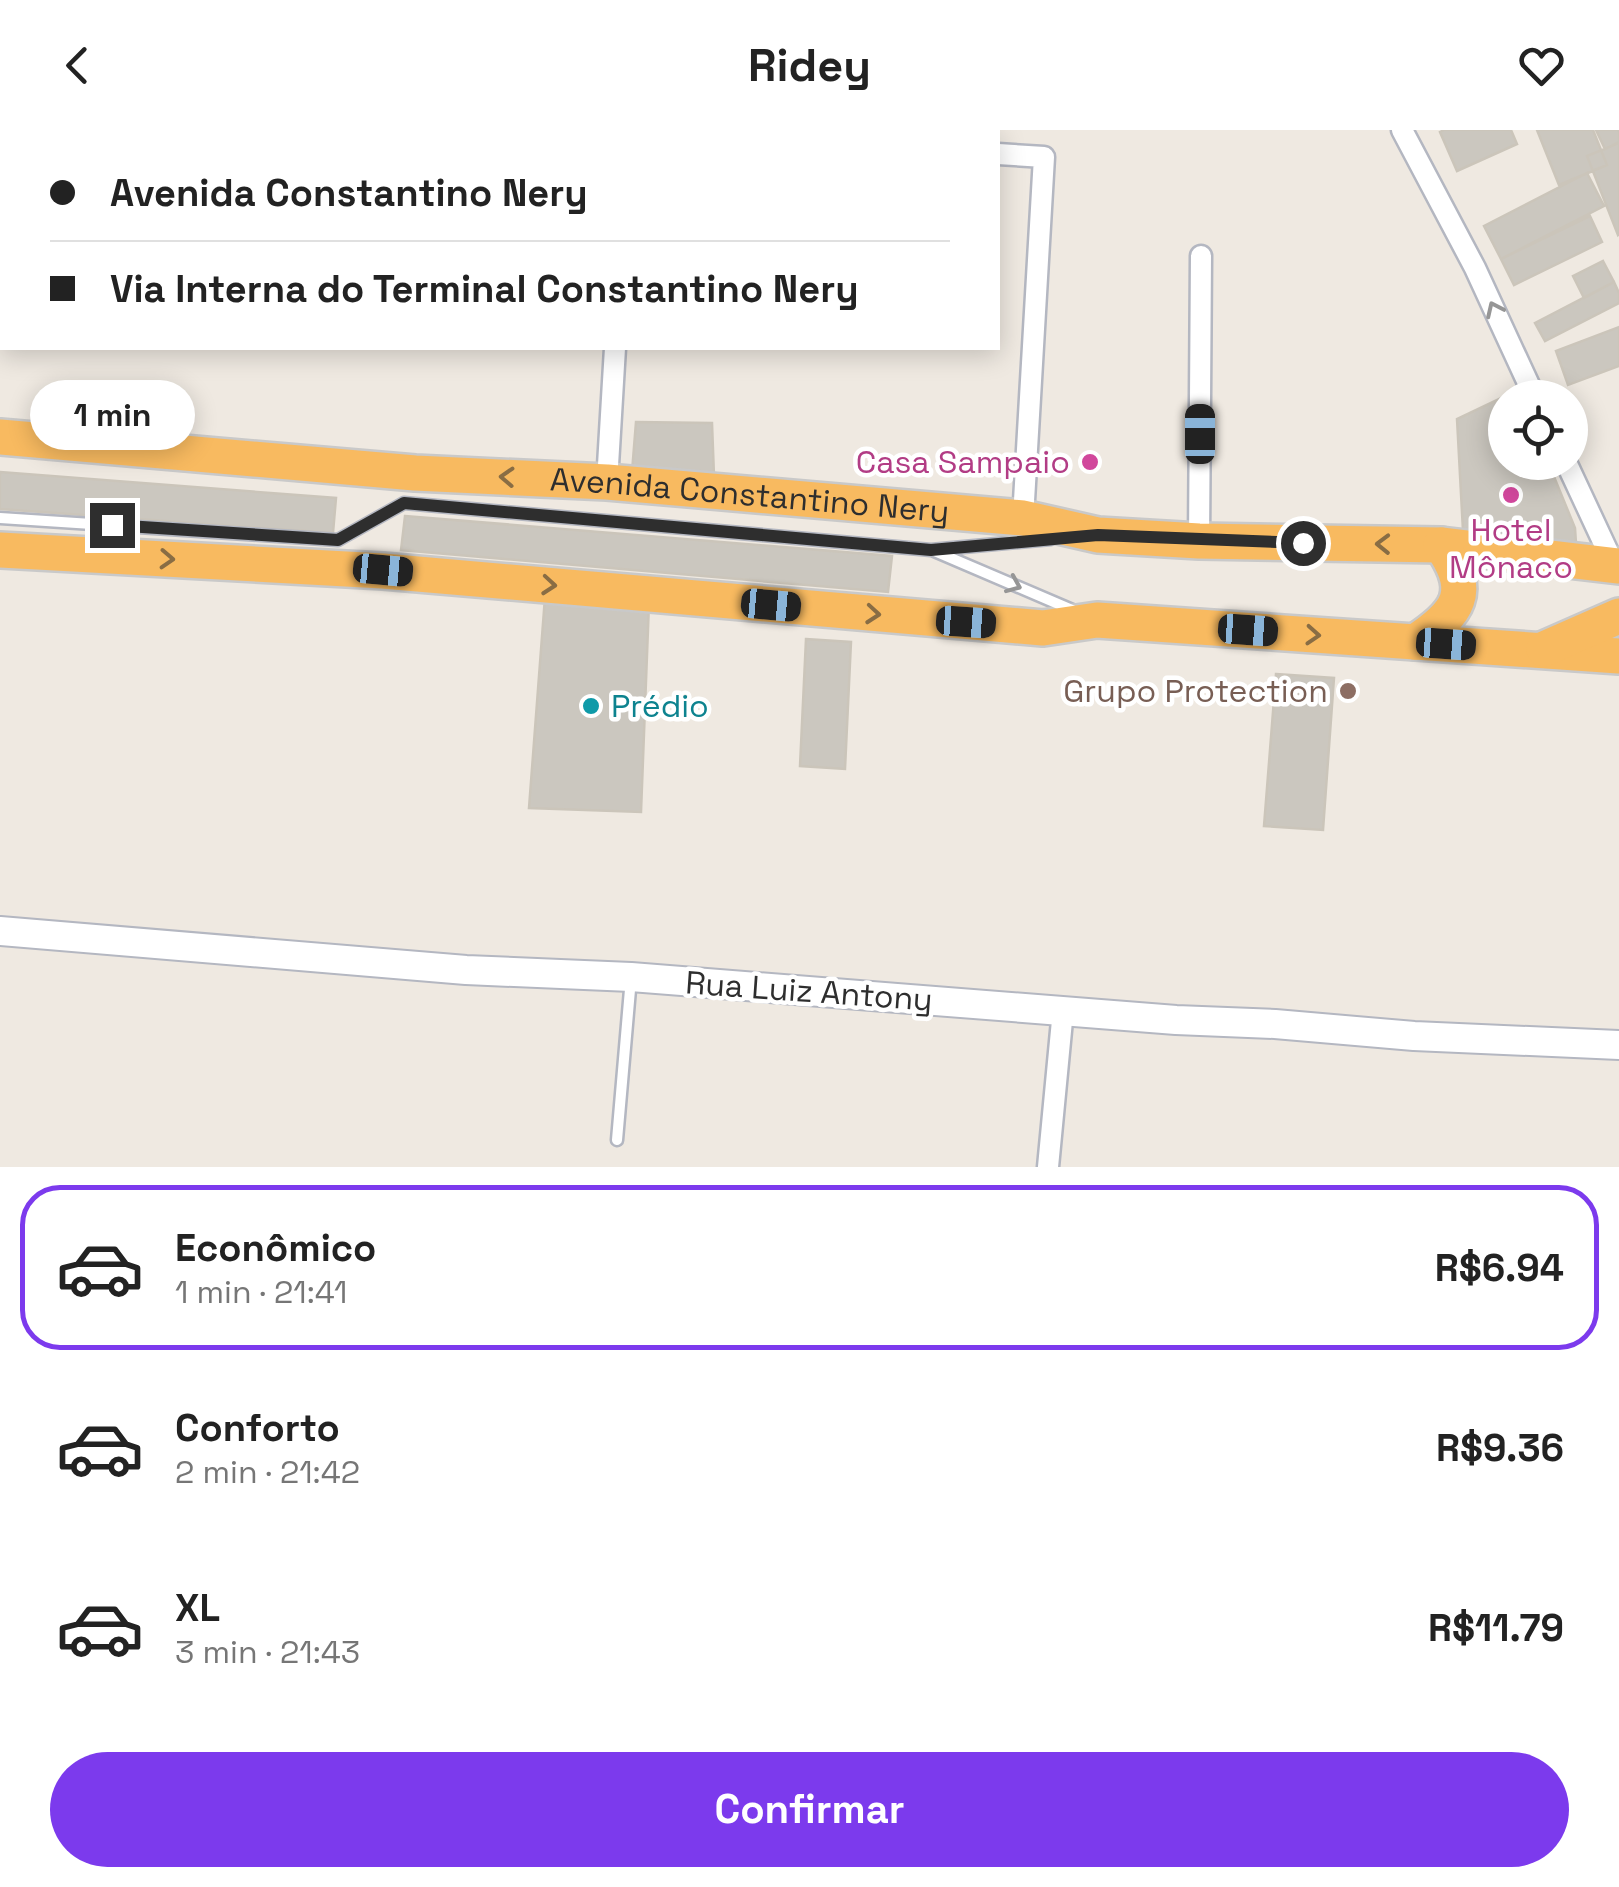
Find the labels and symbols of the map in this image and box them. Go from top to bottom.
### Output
one-way arrow [1487,301,1507,319]
callout: 1 min [29,380,194,450]
car [1185,404,1215,464]
place label: Casa Sampaio [856,442,1070,482]
marker: Casa Sampaio [1079,451,1101,473]
street label: Avenida Constantino Nery [549,459,951,532]
one-way arrow [498,467,514,488]
marker: Hotel Mônaco [1500,484,1522,506]
route end [90,503,135,548]
place label: Hotel Mônaco [1449,510,1573,587]
route start [1281,521,1326,566]
one-way arrow [1374,533,1390,555]
one-way arrow [160,548,176,569]
car [352,552,414,588]
one-way arrow [1004,573,1022,593]
one-way arrow [542,574,558,596]
car [740,587,802,623]
one-way arrow [866,603,882,625]
car [935,605,997,639]
car [1217,613,1279,647]
one-way arrow [1305,624,1321,645]
car [1415,627,1477,661]
place label: Grupo Protection [1063,671,1328,711]
marker: Grupo Protection [1337,680,1359,702]
place label: Prédio [611,686,709,726]
marker: Prédio [580,695,602,717]
street label: Rua Luiz Antony [684,962,934,1020]

